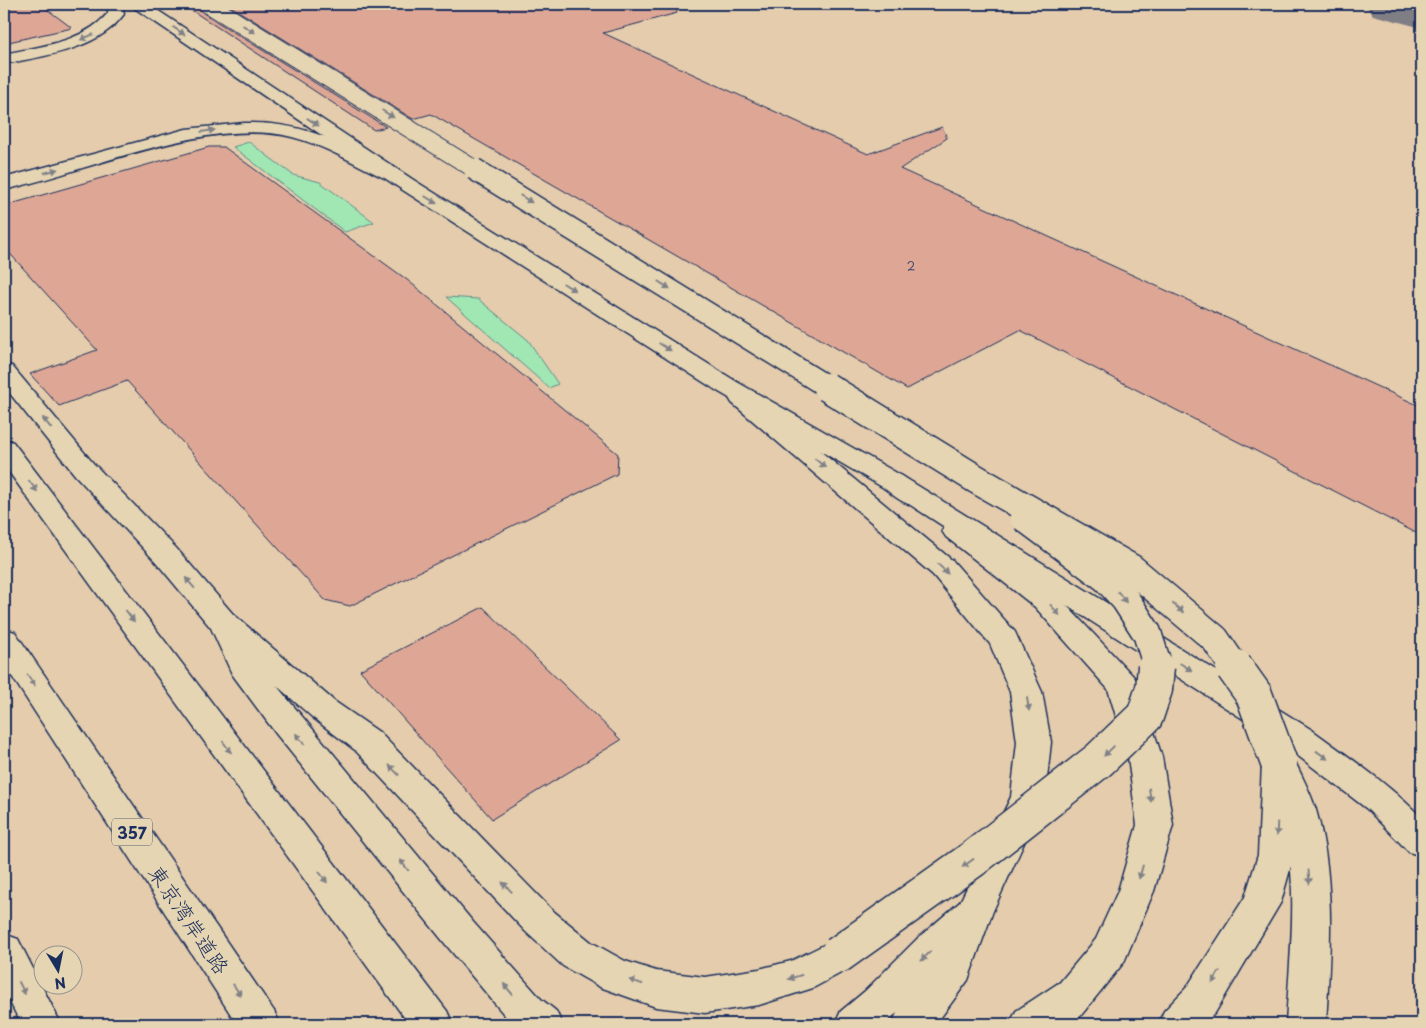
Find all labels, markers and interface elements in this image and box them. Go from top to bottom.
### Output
one-way arrow [243,24,256,33]
one-way arrow [172,26,185,36]
one-way arrow [80,33,94,41]
one-way arrow [381,109,394,118]
one-way arrow [306,117,320,127]
one-way arrow [200,127,216,135]
one-way arrow [43,167,58,175]
one-way arrow [424,195,438,205]
one-way arrow [519,195,533,204]
house number: 2 [907,257,915,275]
one-way arrow [658,280,671,290]
one-way arrow [562,282,575,291]
one-way arrow [658,342,671,352]
one-way arrow [41,417,52,430]
one-way arrow [813,458,826,469]
one-way arrow [28,479,38,493]
one-way arrow [937,563,949,575]
one-way arrow [184,578,196,590]
one-way arrow [1117,590,1128,603]
one-way arrow [1172,603,1185,614]
one-way arrow [1049,604,1061,616]
one-way arrow [124,609,135,622]
one-way arrow [1180,662,1193,672]
one-way arrow [26,674,36,687]
one-way arrow [1024,696,1032,712]
one-way arrow [295,733,306,746]
one-way arrow [221,740,232,753]
one-way arrow [1103,745,1115,757]
one-way arrow [1315,750,1328,761]
one-way arrow [388,764,400,776]
one-way arrow [1147,788,1155,804]
road number: 357 [112,819,152,846]
one-way arrow [1273,822,1281,838]
street label: 東京湾岸道路 [142,858,238,980]
one-way arrow [961,858,975,868]
one-way arrow [398,859,409,872]
one-way arrow [1137,865,1145,880]
one-way arrow [1306,869,1314,885]
one-way arrow [318,870,329,883]
one-way arrow [501,881,513,893]
north arrow [32,946,82,996]
one-way arrow [920,950,932,962]
one-way arrow [1211,970,1221,983]
text: N [53,972,68,995]
one-way arrow [787,973,802,981]
one-way arrow [628,978,643,985]
one-way arrow [18,980,26,995]
one-way arrow [233,983,242,997]
one-way arrow [502,984,514,996]

